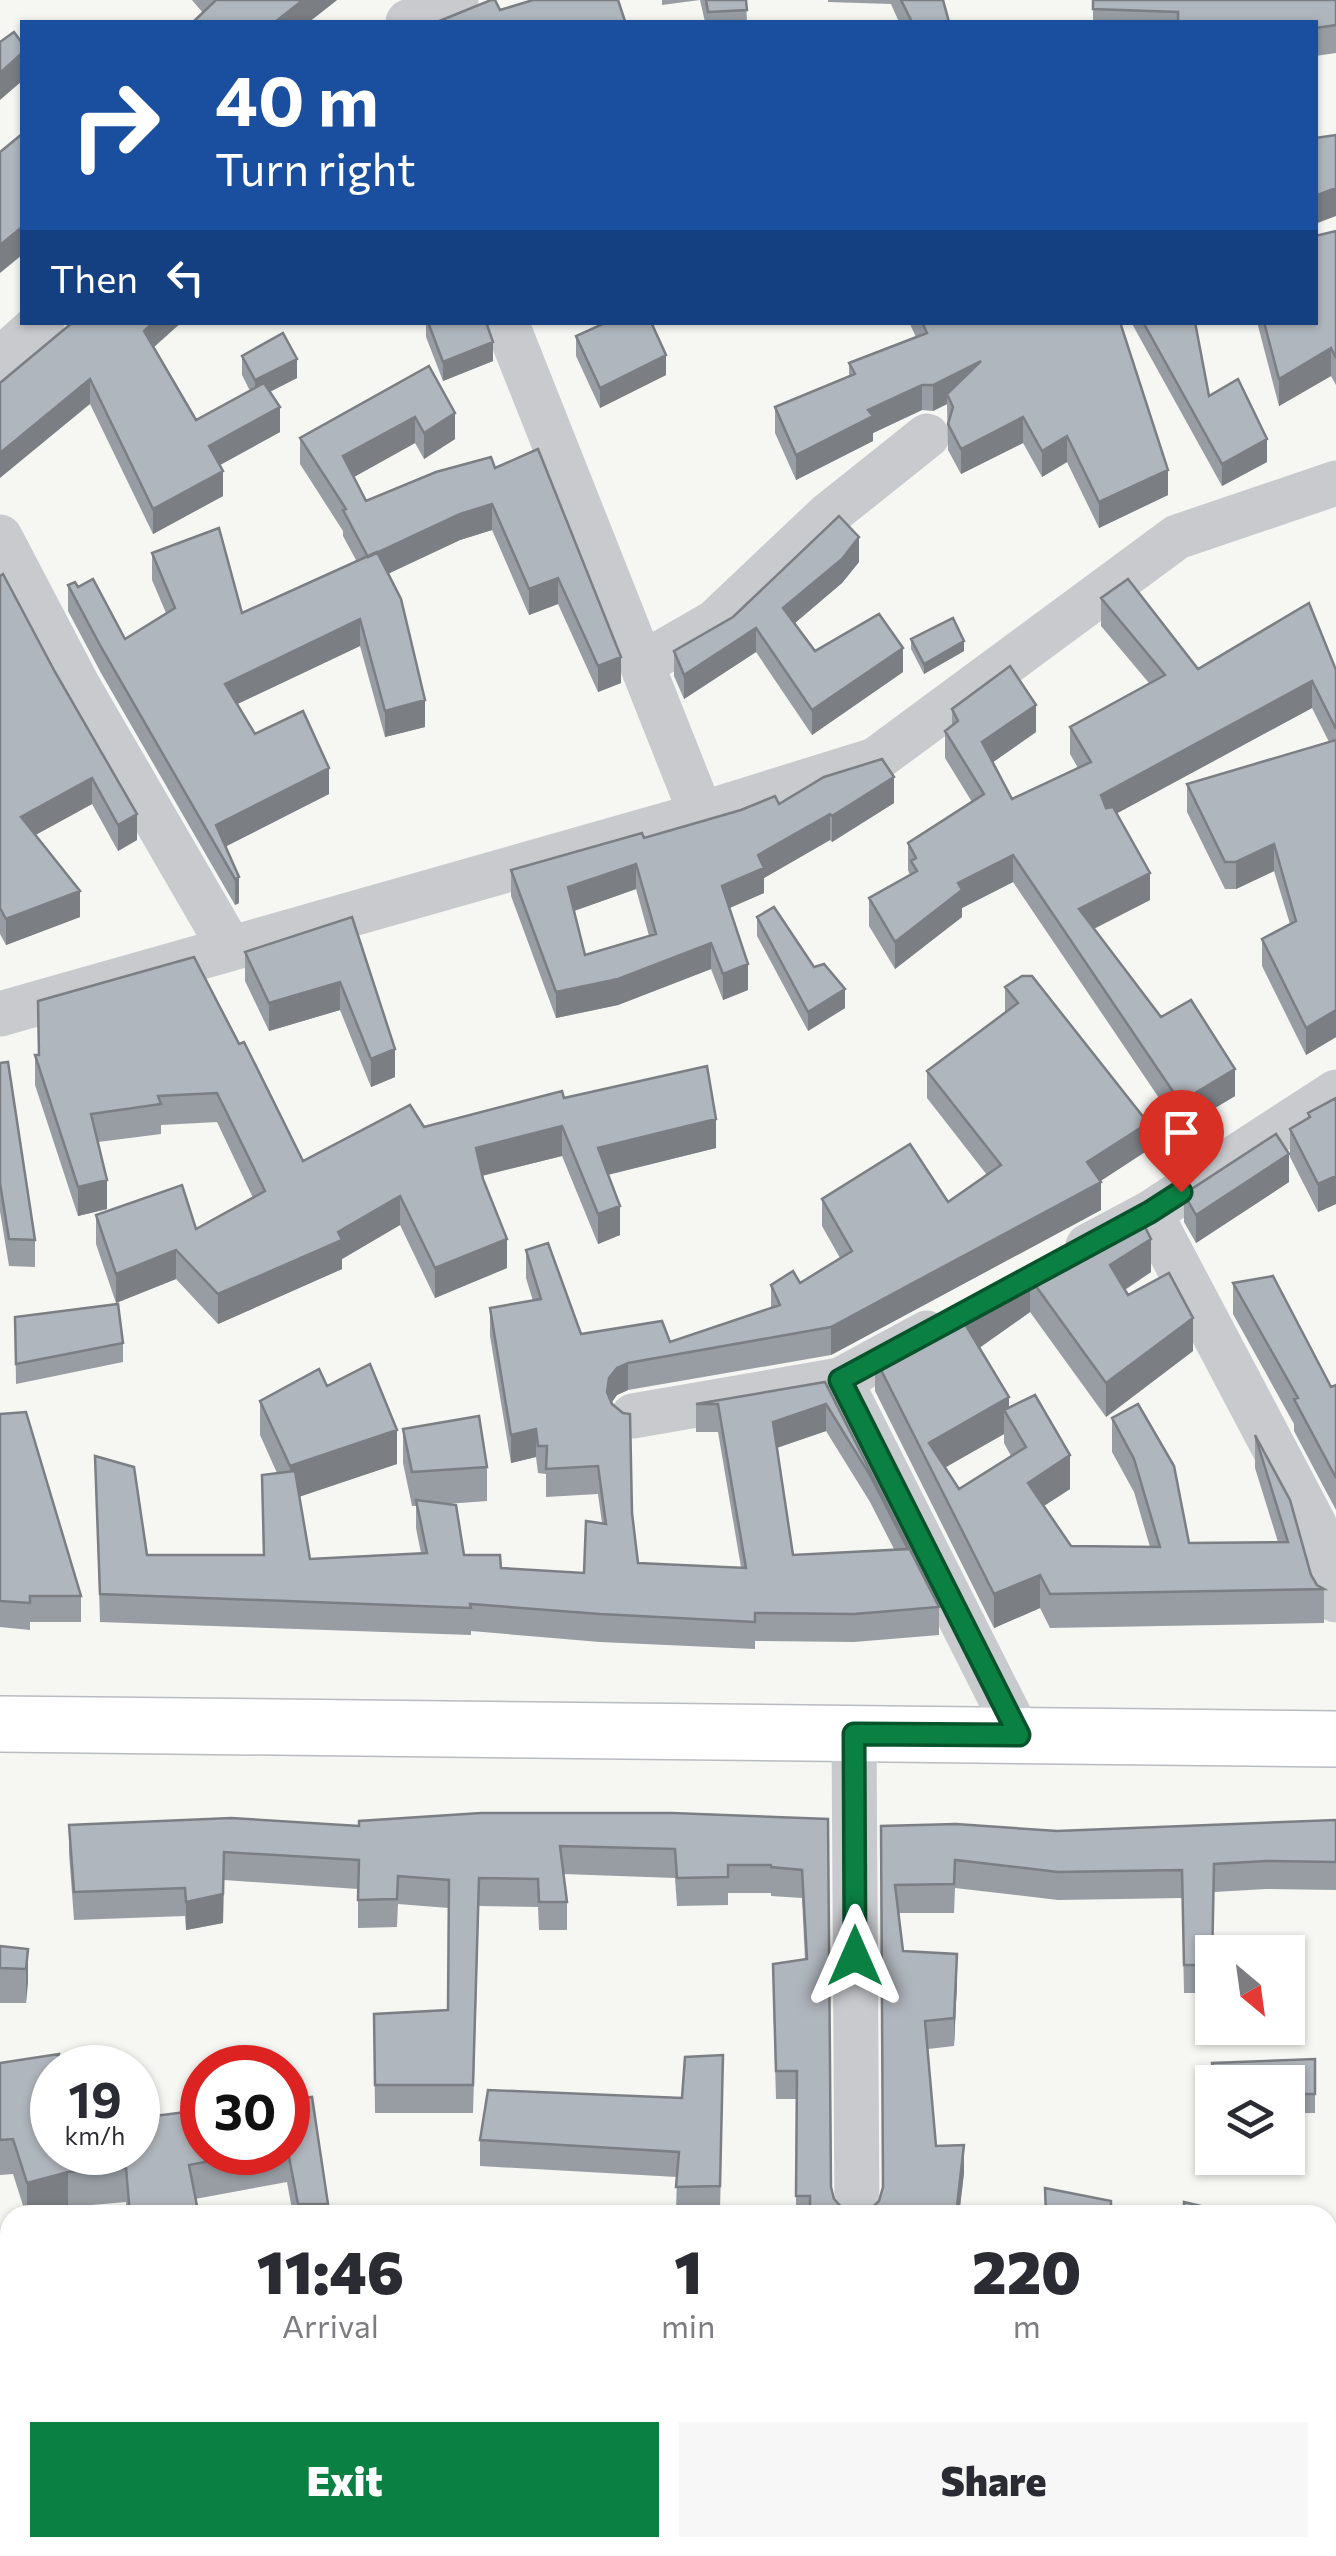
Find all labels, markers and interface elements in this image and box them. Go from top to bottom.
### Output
text: 40 m [215,55,379,140]
icon: right [50,60,180,190]
text: Turn right [215,140,416,195]
icon: left [158,250,213,305]
text: Then [50,254,138,301]
pin [1139,1090,1224,1193]
icon: arrive [1154,1105,1209,1160]
position arrow [803,1904,907,2008]
north arrow [1195,1935,1305,2045]
map controls [1195,1935,1305,2175]
speed limit sign: 30 [180,2045,310,2175]
button: layers [1195,2065,1305,2175]
text: 19 [68,2067,122,2128]
text: km/h [65,2120,125,2150]
text: 11:46 [257,2233,404,2306]
text: 1 [674,2233,702,2306]
text: 220 [972,2233,1081,2306]
text: Arrival [282,2305,379,2345]
text: min [661,2305,715,2345]
text: m [1013,2305,1041,2345]
button: Exit [30,2422,659,2537]
button: Share [679,2422,1308,2537]

